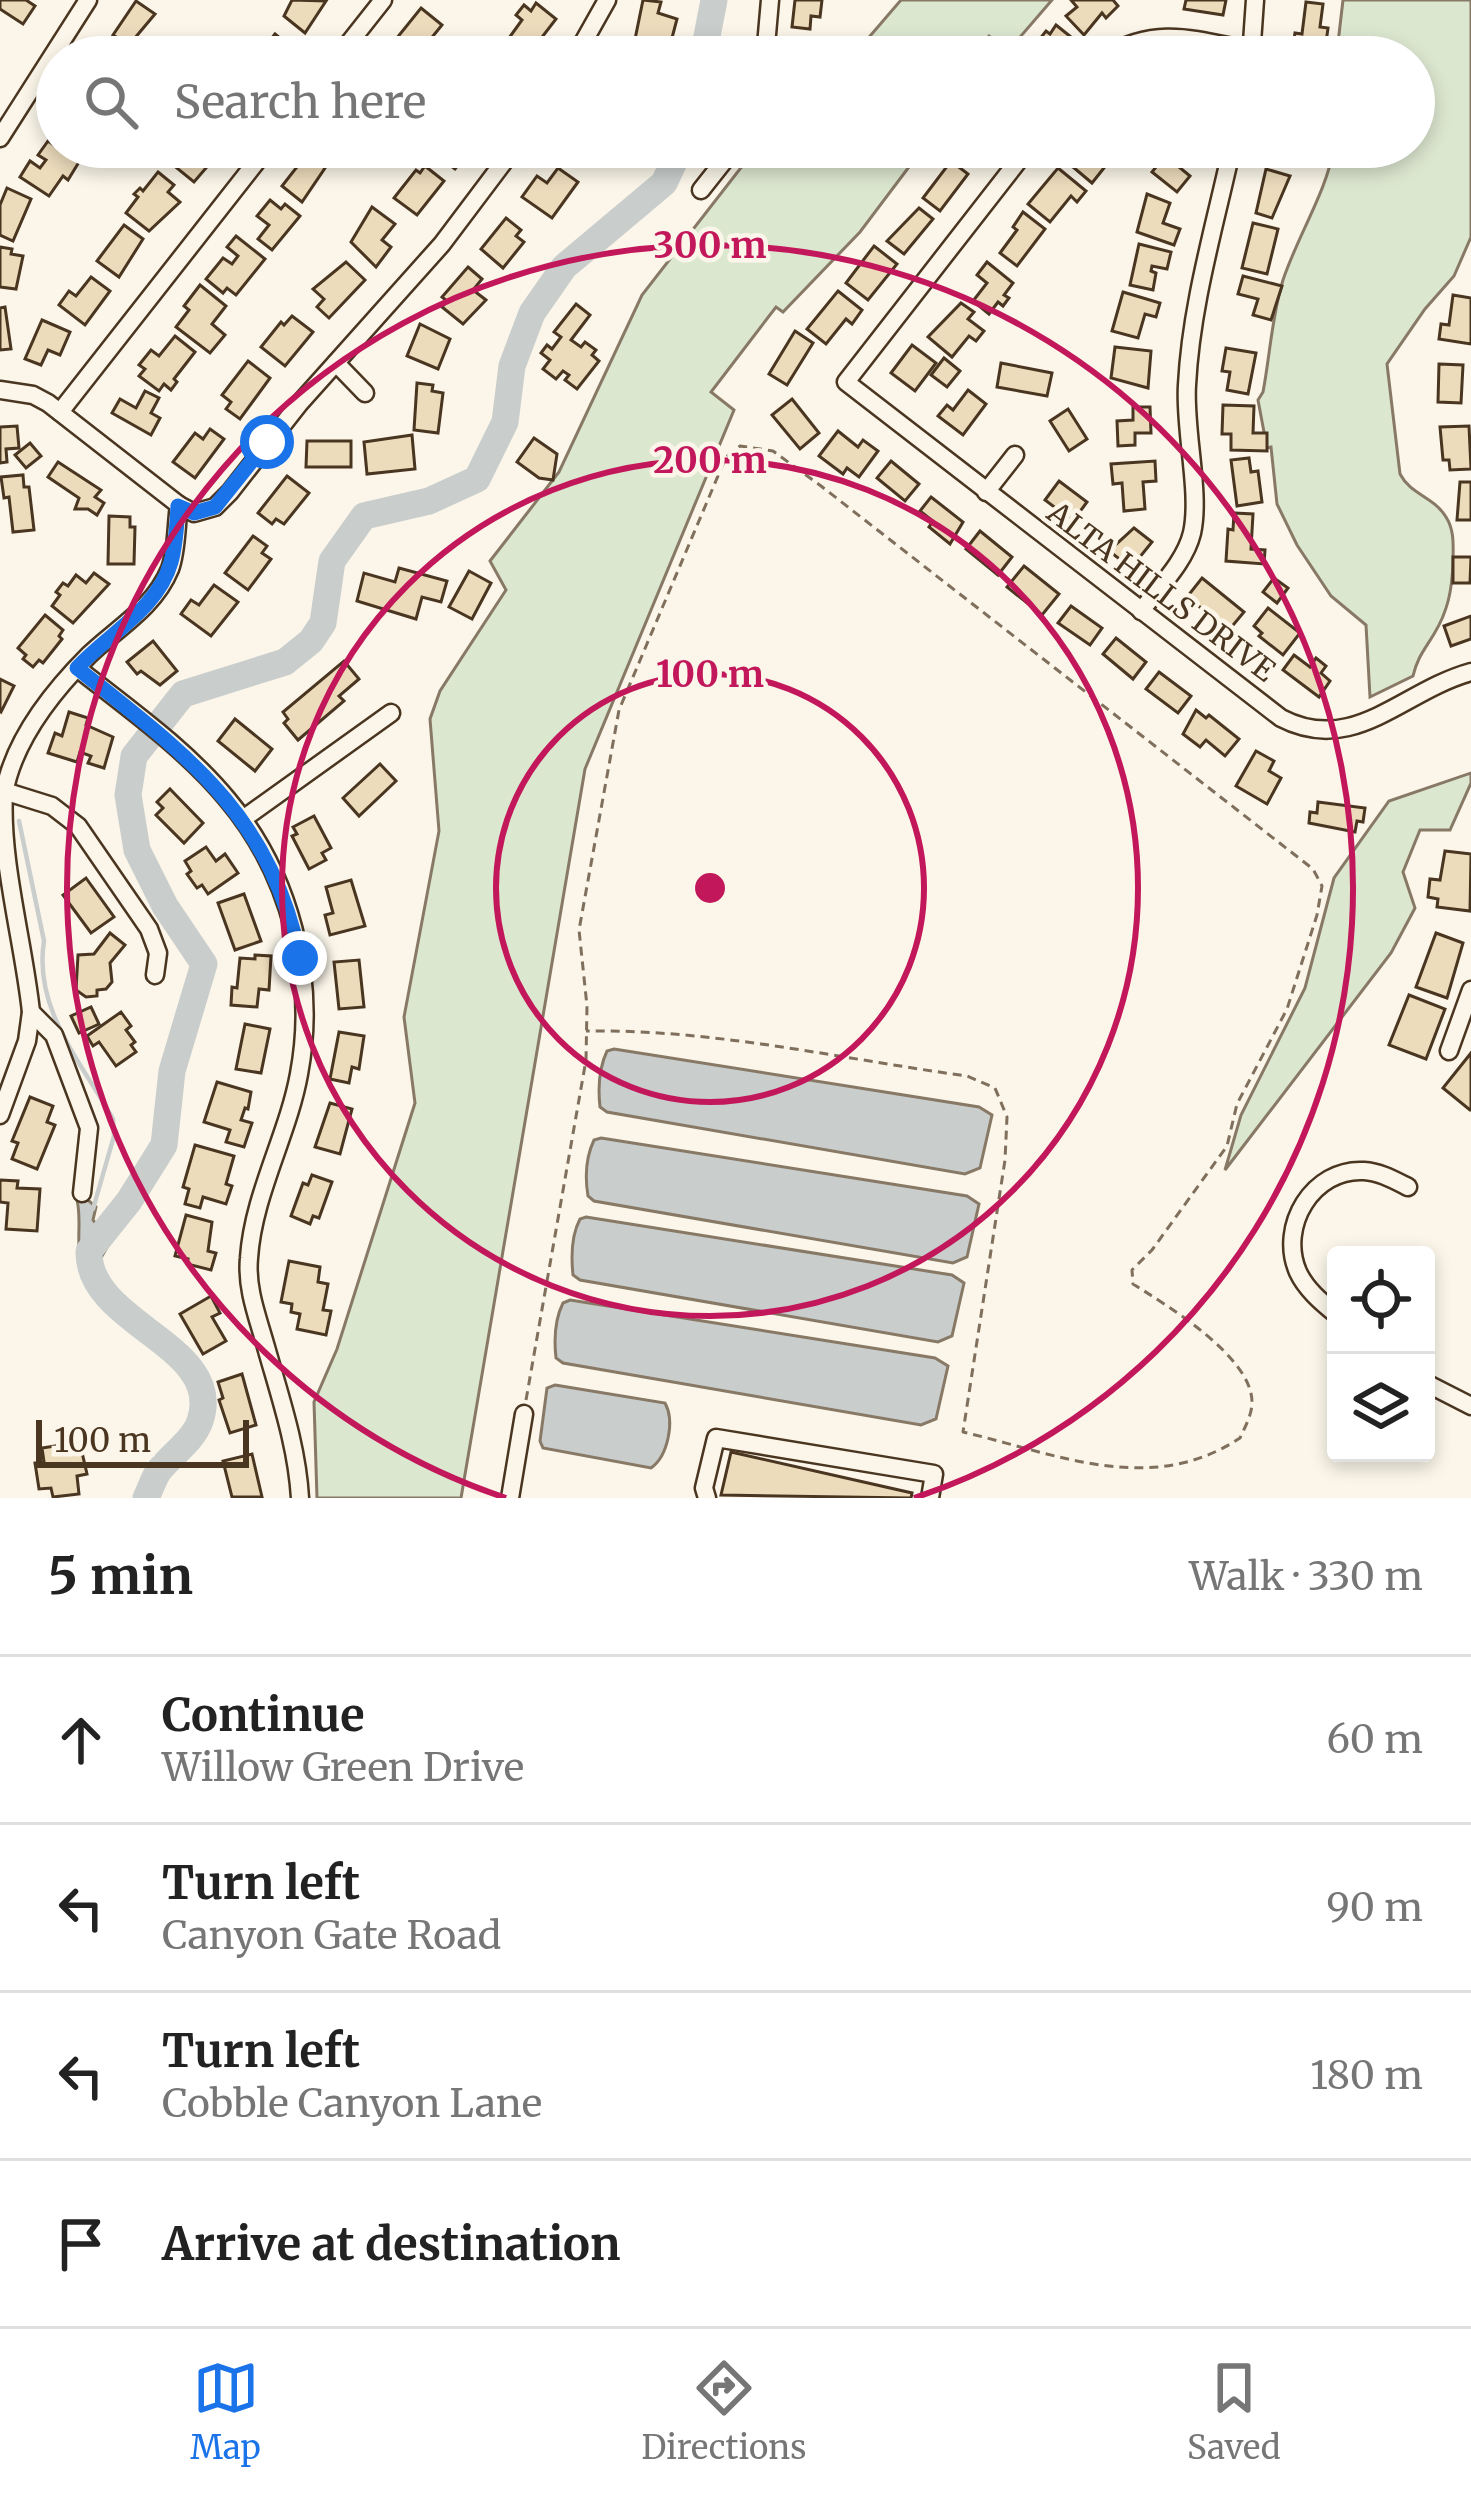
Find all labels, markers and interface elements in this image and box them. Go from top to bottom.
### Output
search box [36,36,1435,168]
icon: search [78,69,144,135]
text: Search here [174,74,426,130]
text: 300 m [654,223,766,268]
route start [240,415,294,469]
text: 200 m [653,438,767,483]
street label: ALTA HILLS DRIVE [1039,493,1283,689]
text: 100 m [656,652,764,697]
centre of rings [689,867,731,909]
route end [273,931,327,985]
map controls [1327,1246,1435,1462]
button: locate [1327,1246,1435,1354]
button: layers [1327,1354,1435,1462]
scale bar [36,1414,249,1467]
text: 100 m [54,1420,151,1461]
text: 5 min [48,1544,193,1608]
text: Walk · 330 m [1189,1552,1423,1601]
text: Continue [162,1687,364,1743]
icon: ahead [48,1707,114,1773]
text: 60 m [1326,1715,1423,1764]
text: Willow Green Drive [162,1743,524,1792]
text: Turn left [162,1855,360,1911]
icon: left [48,1875,114,1941]
text: 90 m [1326,1883,1423,1932]
text: Canyon Gate Road [162,1911,501,1960]
text: Turn left [162,2023,360,2079]
icon: left [48,2043,114,2109]
text: 180 m [1310,2051,1423,2100]
text: Cobble Canyon Lane [162,2079,542,2128]
icon: arrive [48,2211,114,2277]
text: Arrive at destination [162,2216,620,2272]
tab: Map [190,2355,261,2468]
tab: Directions [641,2355,806,2468]
tab: Saved [1187,2355,1281,2468]

